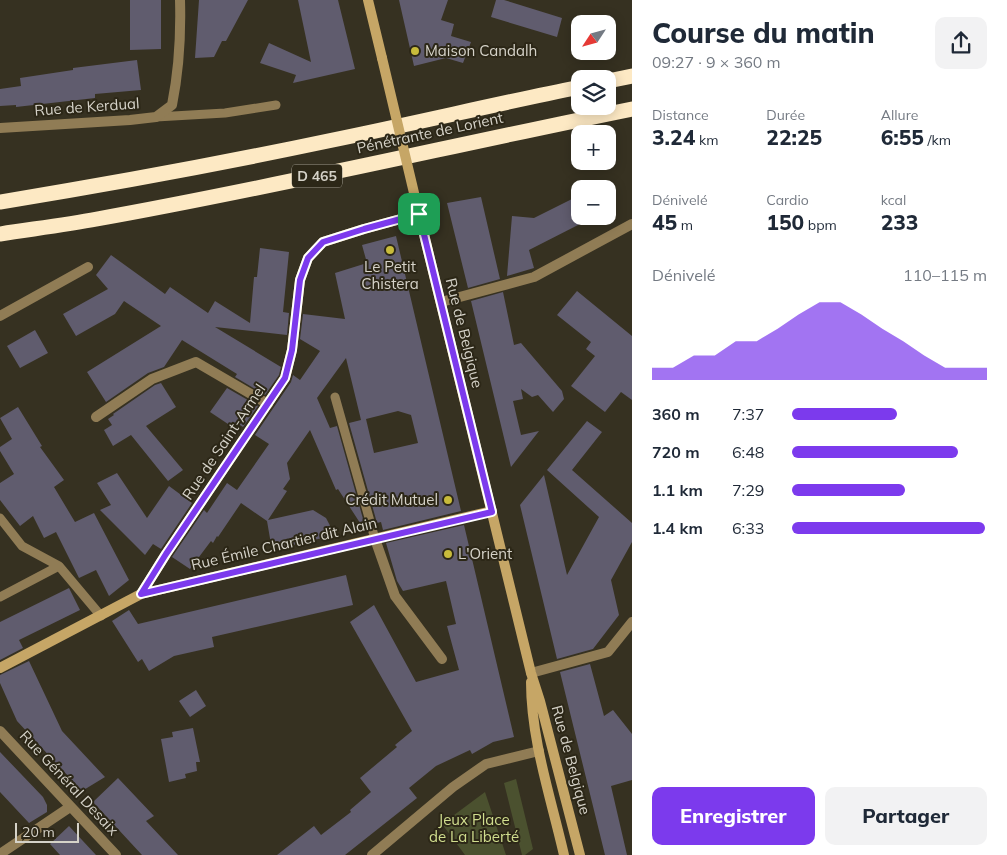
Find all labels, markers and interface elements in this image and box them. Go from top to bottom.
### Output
north arrow [571,15,616,60]
map controls [571,15,616,225]
text: Course du matin [652,15,875,50]
button: share [935,17,987,69]
place label: Maison Candalh [425,41,537,60]
marker: Maison Candalh [409,45,421,57]
text: 09:27 · 9 × 360 m [652,52,781,72]
button: layers [571,70,616,115]
street label: Rue de Kerdual [34,93,140,120]
text: Distance [652,106,709,124]
text: Durée [766,106,805,124]
text: Allure [881,106,918,124]
street label: Pénétrante de Lorient [355,108,505,157]
text: 3.24 [652,124,695,150]
text: 22:25 [766,124,822,150]
text: 6:55 [881,124,924,150]
button: + [571,125,616,170]
text: km [695,131,718,149]
text: /km [924,131,951,149]
road number: D 465 [292,165,342,188]
button: − [571,180,616,225]
text: Dénivelé [652,191,708,209]
text: Cardio [766,191,809,209]
text: kcal [881,191,906,209]
pin [398,193,440,235]
icon: arrive [405,200,433,228]
text: 45 [652,209,677,235]
text: 150 [766,209,804,235]
text: 233 [881,209,918,235]
text: m [677,216,693,234]
text: bpm [804,216,837,234]
marker: Le Petit Chistera [384,244,396,256]
place label: Le Petit Chistera [361,257,419,293]
text: Dénivelé [652,265,715,285]
text: 110–115 m [903,265,987,285]
street label: Rue de Belgique [442,276,487,390]
street label: Rue de Saint-Armel [178,380,269,503]
text: 360 m [652,404,700,424]
text: 7:37 [732,404,764,424]
text: 720 m [652,442,700,462]
text: 6:48 [732,442,764,462]
text: 1.1 km [652,480,703,500]
text: 7:29 [732,480,764,500]
place label: Crédit Mutuel [345,490,438,509]
marker: Crédit Mutuel [442,494,454,506]
street label: Rue Émile Chartier dit Alain [189,513,379,574]
text: 1.4 km [652,518,703,538]
text: 6:33 [732,518,764,538]
place label: L'Orient [458,544,512,563]
marker: L'Orient [442,548,454,560]
street label: Rue de Belgique [548,703,595,817]
street label: Rue Général Desaix [16,726,123,839]
button: Enregistrer [652,787,815,845]
button: Partager [825,787,987,845]
park label: Jeux Place de La Liberté [429,810,519,846]
scale bar [15,820,79,843]
text: 20 m [22,823,55,841]

